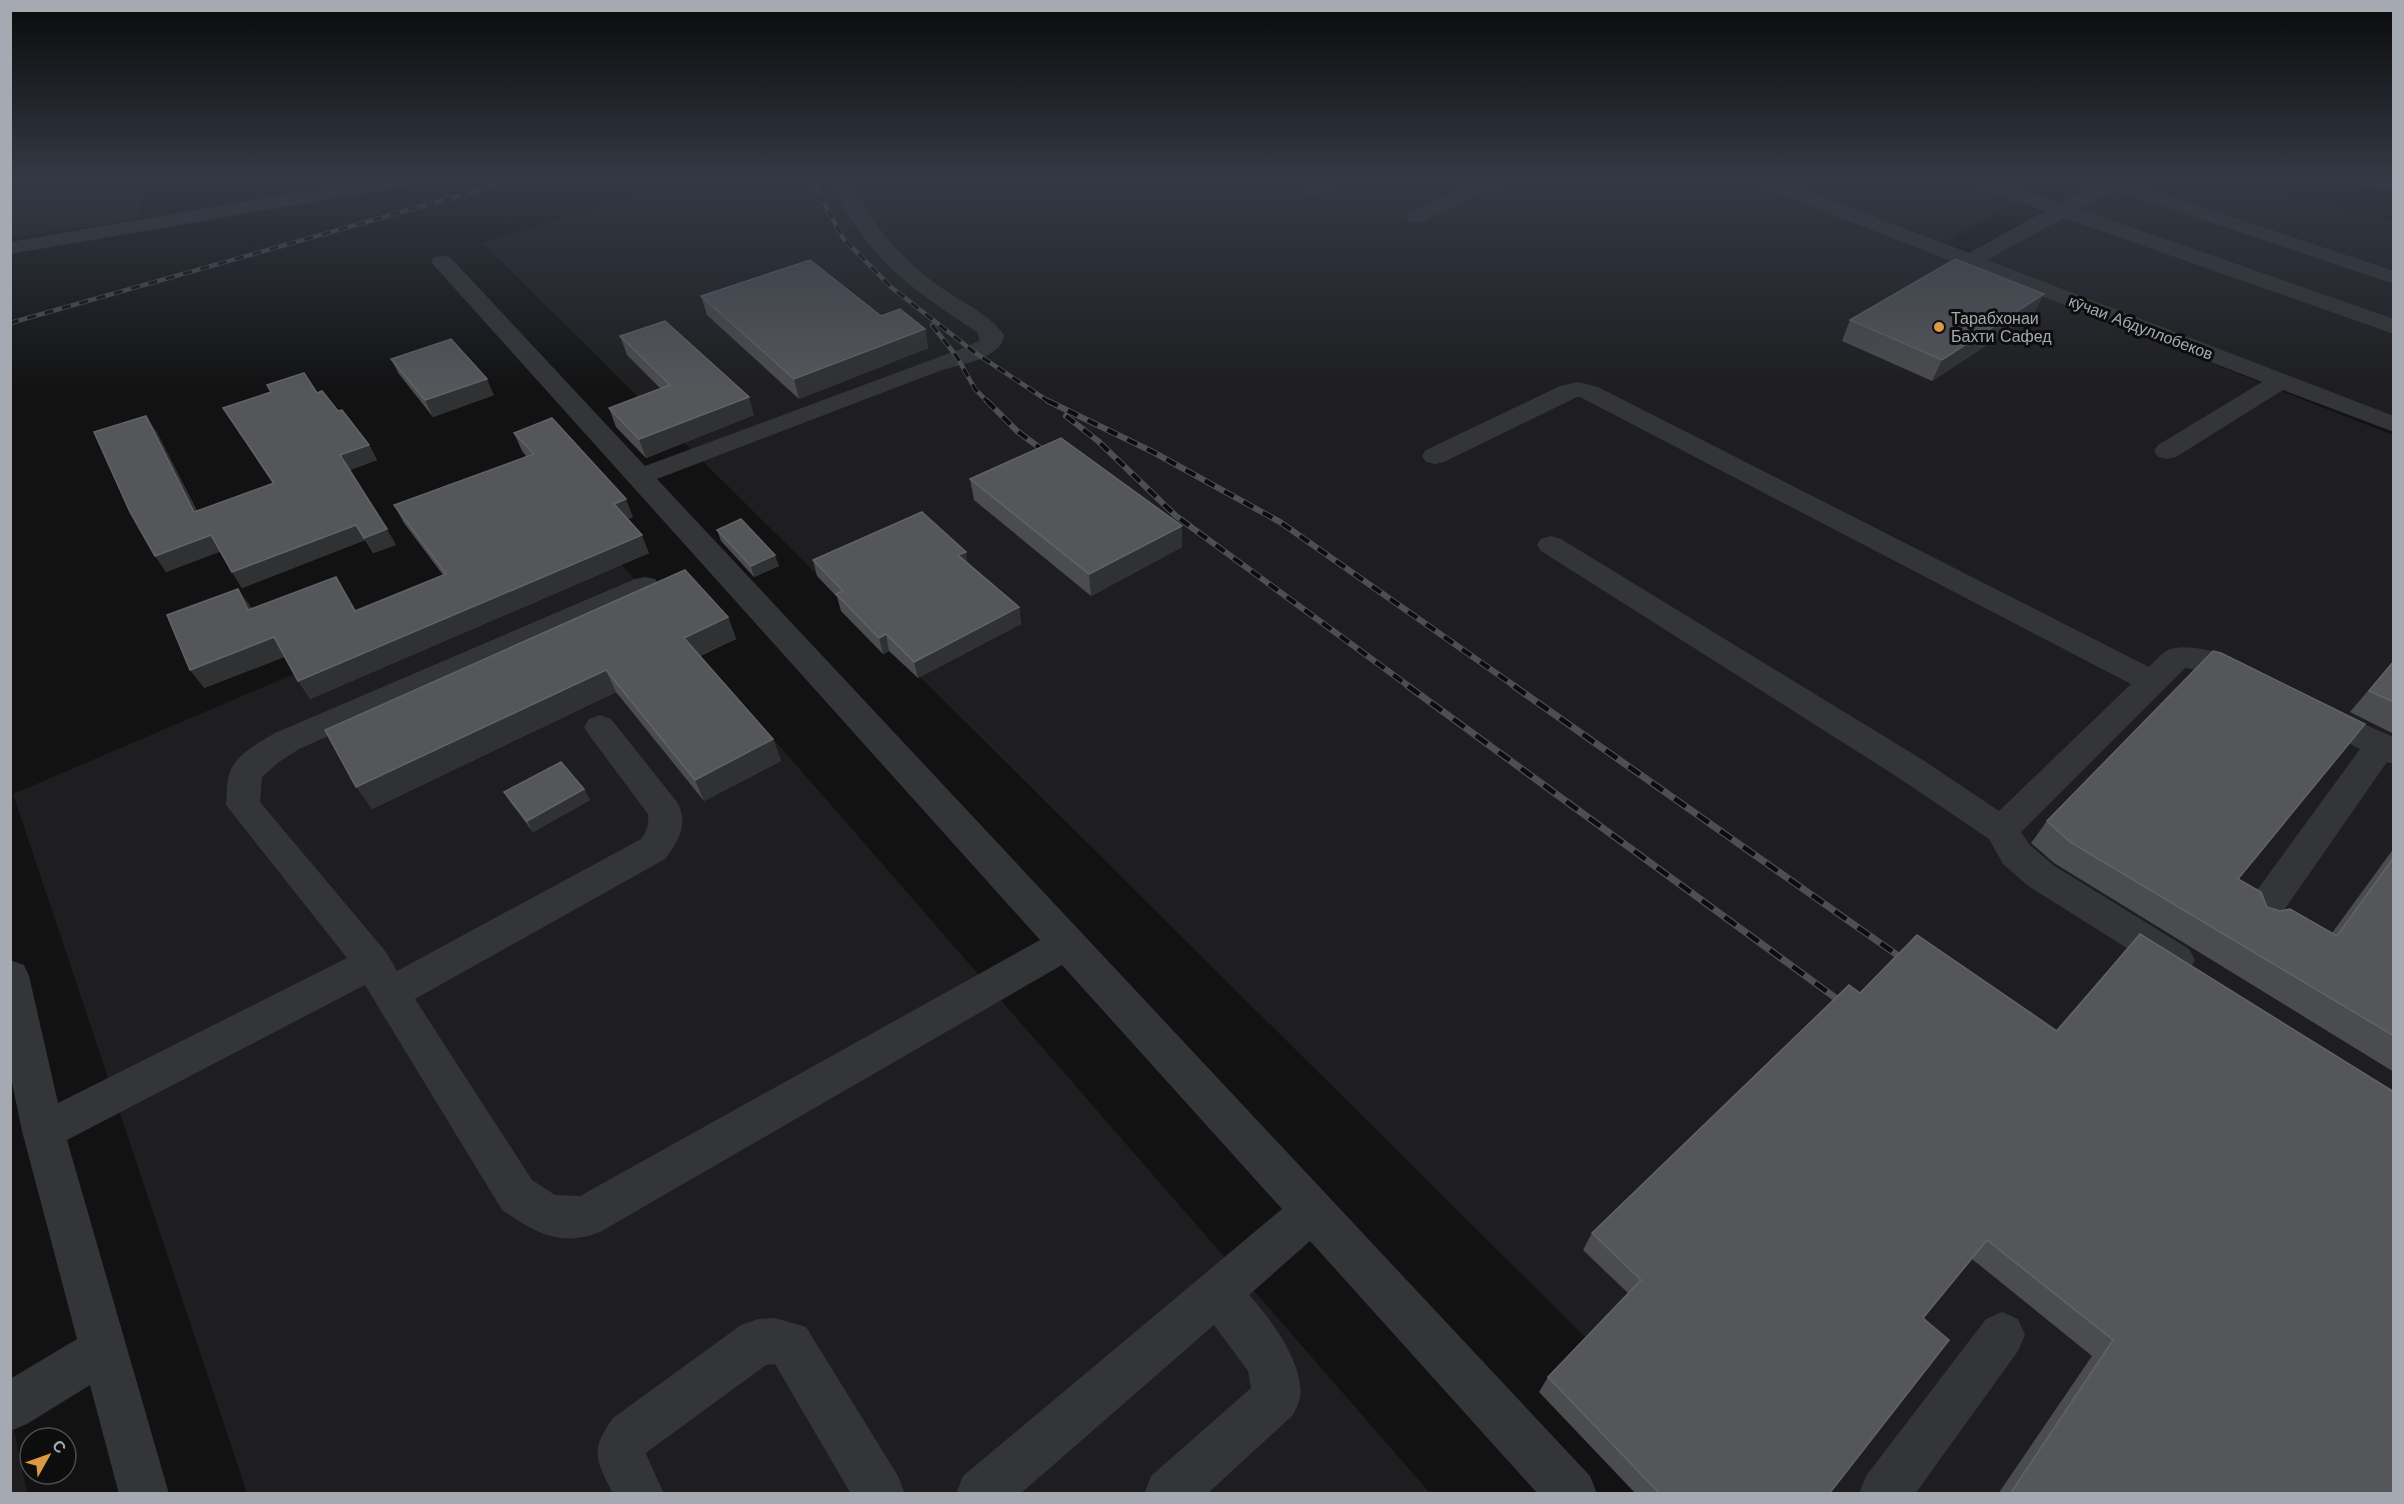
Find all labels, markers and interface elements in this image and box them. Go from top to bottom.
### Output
street label: кӯчаи Абдуллобеков [2066,291,2216,364]
place label: Тарабхонаи Бахти Сафед [1951,309,2052,346]
marker: Тарабхонаи Бахти Сафед [1932,320,1946,334]
north arrow [18,1426,78,1486]
text: С [48,1436,70,1458]

